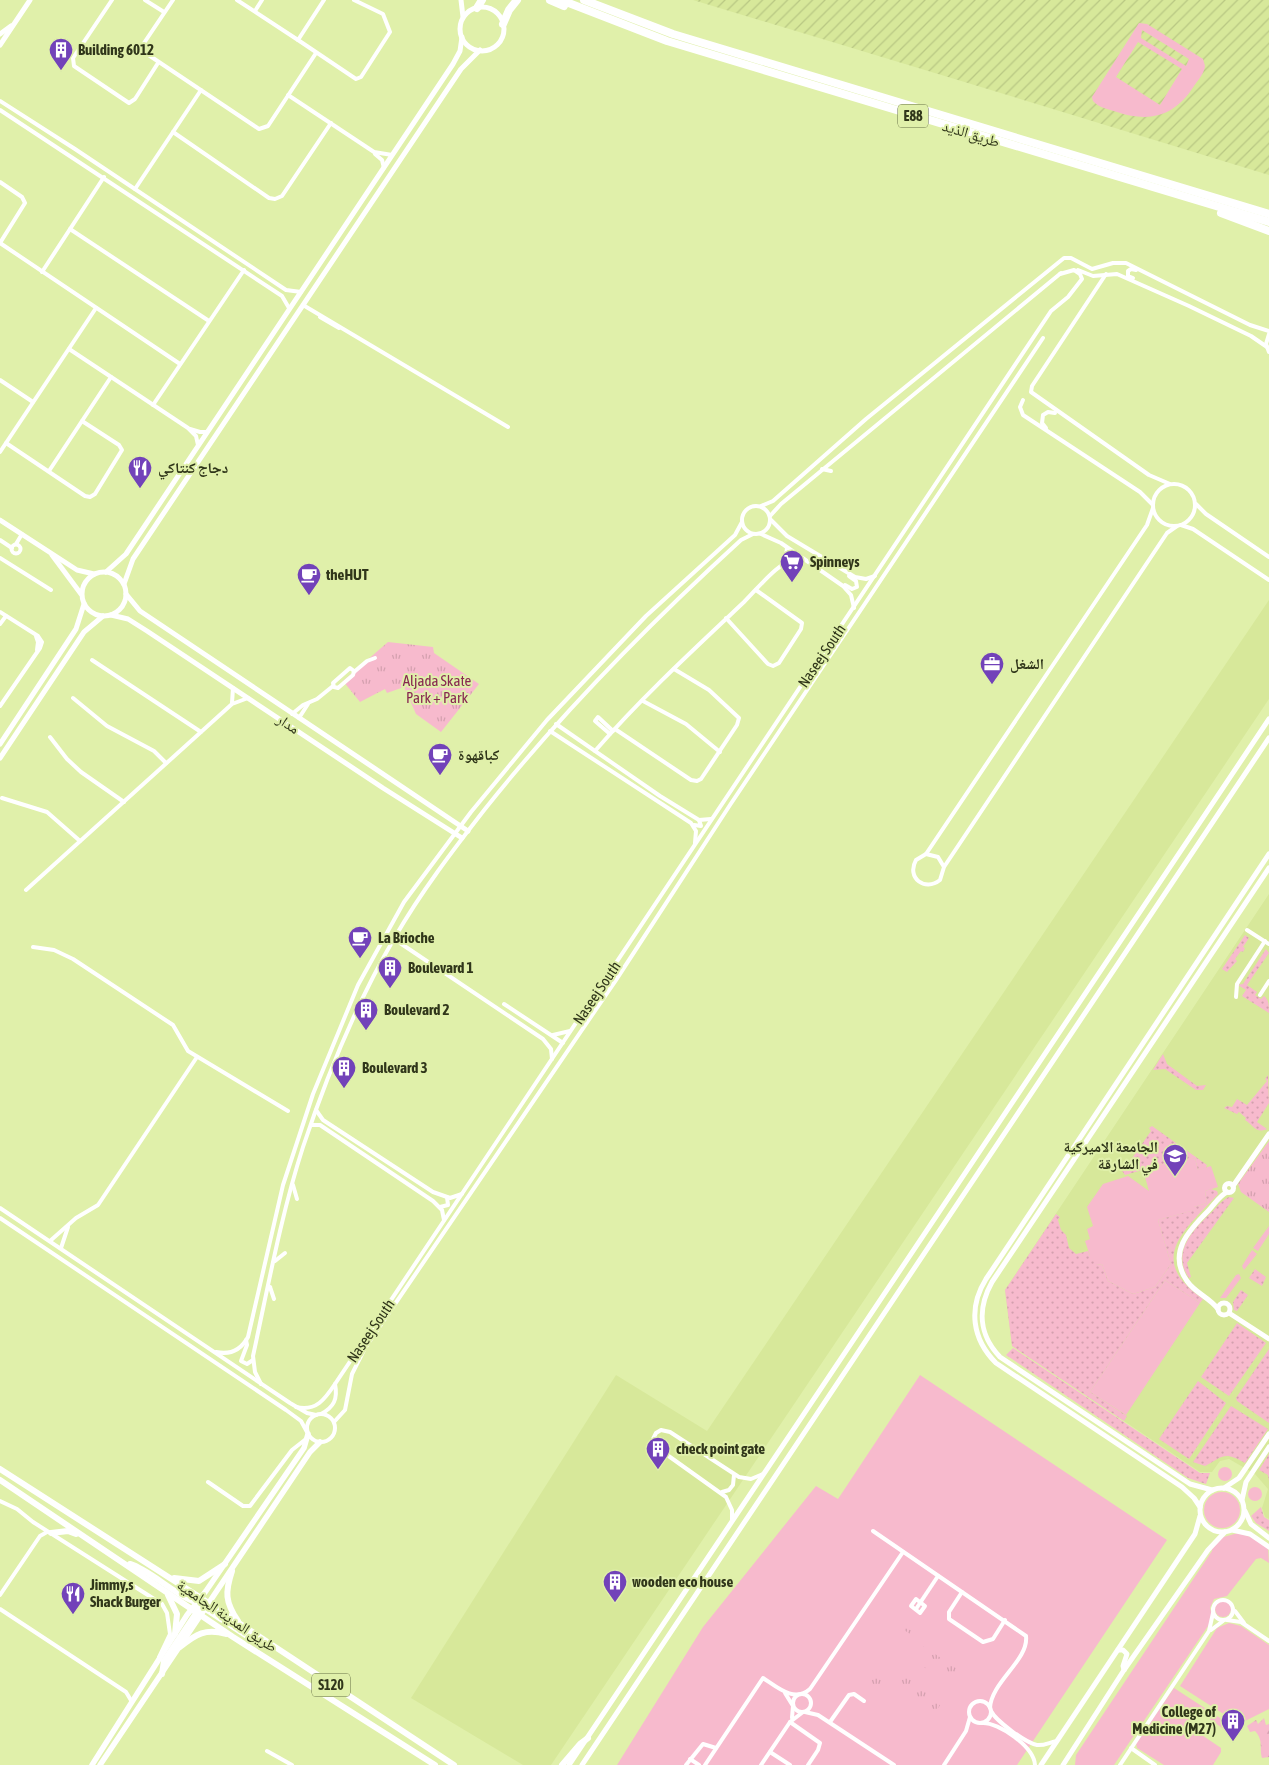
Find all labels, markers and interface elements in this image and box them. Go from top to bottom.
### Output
building icon: Building 6012 [48,37,74,71]
place label: Building 6012 [78,41,154,58]
road number: E88 [898,104,928,128]
street label: طريق الذيد [940,117,1002,152]
restaurant icon: دجاج كنتاكي [127,455,153,489]
place label: دجاج كنتاكي [158,459,228,480]
supermarket icon: Spinneys [779,549,805,583]
place label: Spinneys [810,553,860,570]
cafe icon: theHUT [296,562,322,596]
place label: theHUT [325,566,369,583]
street label: Naseej South [794,621,849,690]
office icon: الشغل [979,651,1005,685]
place label: الشغل [1010,655,1044,673]
park label: Aljada Skate Park + Park [403,672,472,706]
street label: مدار [272,709,303,738]
cafe icon: كباقهوة [427,742,453,776]
place label: كباقهوة [458,746,500,764]
cafe icon: La Brioche [347,925,373,959]
place label: La Brioche [378,929,435,946]
building icon: Boulevard 1 [377,955,403,989]
street label: Naseej South [569,958,624,1027]
place label: Boulevard 1 [408,959,474,976]
building icon: Boulevard 2 [353,997,379,1031]
place label: Boulevard 2 [384,1001,450,1018]
building icon: Boulevard 3 [331,1055,357,1089]
place label: Boulevard 3 [362,1059,428,1076]
place label: الجامعة الاميركية في الشارقة [1064,1138,1158,1176]
school or university icon: الجامعة الاميركية في الشارقة [1162,1143,1188,1177]
street label: Naseej South [343,1296,398,1365]
building icon: check point gate [645,1436,671,1470]
place label: check point gate [676,1440,765,1457]
building icon: wooden eco house [602,1569,628,1603]
place label: wooden eco house [632,1573,733,1590]
place label: Jimmy,s Shack Burger [89,1576,161,1610]
street label: طريق المدينة الجامعية [173,1576,281,1657]
restaurant icon: Jimmy,s Shack Burger [60,1581,86,1615]
road number: S120 [312,1674,350,1696]
place label: College of Medicine (M27) [1132,1703,1217,1737]
building icon: College of Medicine (M27) [1220,1708,1246,1742]

